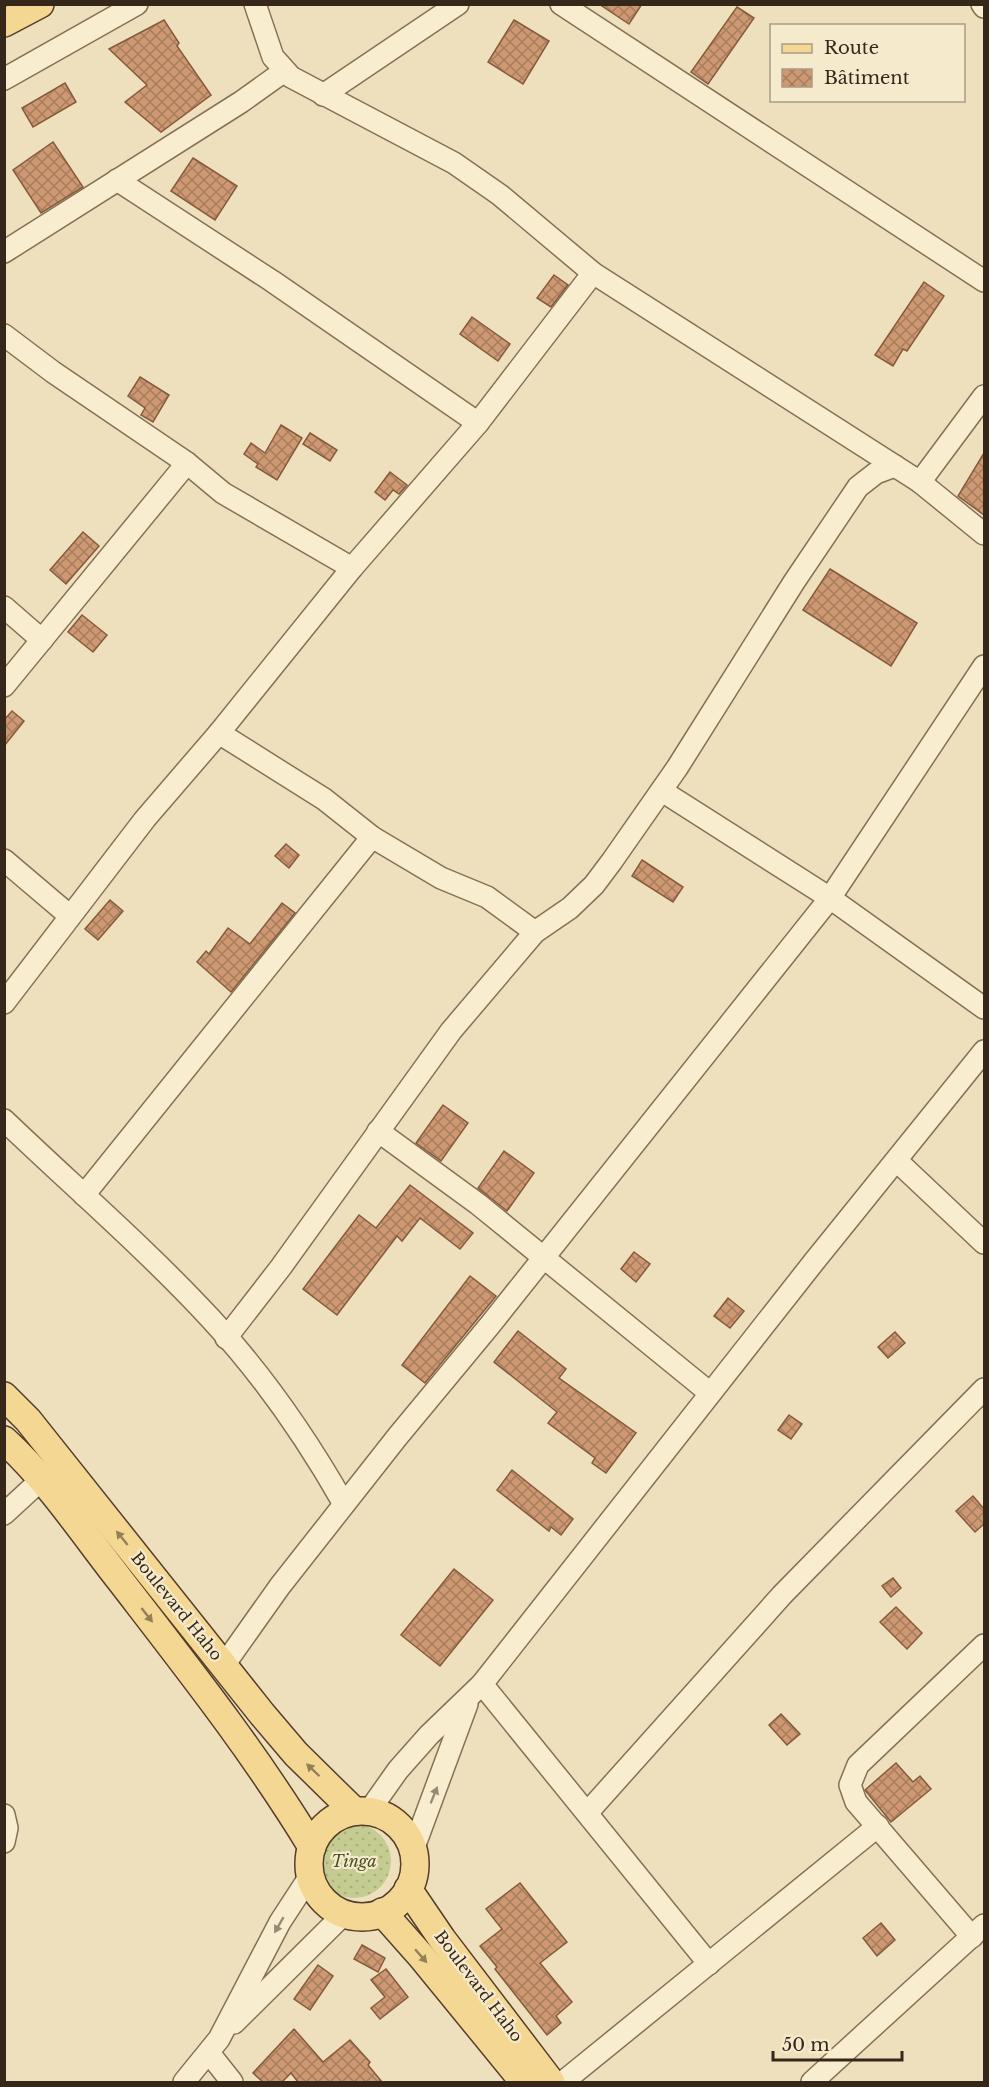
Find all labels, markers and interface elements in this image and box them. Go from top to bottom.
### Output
legend [770,24,965,102]
text: Route [824,37,879,59]
text: Bâtiment [824,67,910,89]
one-way arrow [117,1531,129,1546]
street label: Boulevard Haho [127,1548,227,1664]
one-way arrow [141,1608,153,1623]
one-way arrow [305,1763,320,1777]
one-way arrow [430,1786,439,1804]
park label: Tinga [331,1851,377,1871]
one-way arrow [274,1917,284,1934]
street label: Boulevard Haho [431,1926,527,2046]
one-way arrow [414,1948,427,1963]
scale bar [773,2024,902,2062]
text: 50 m [782,2034,830,2056]

